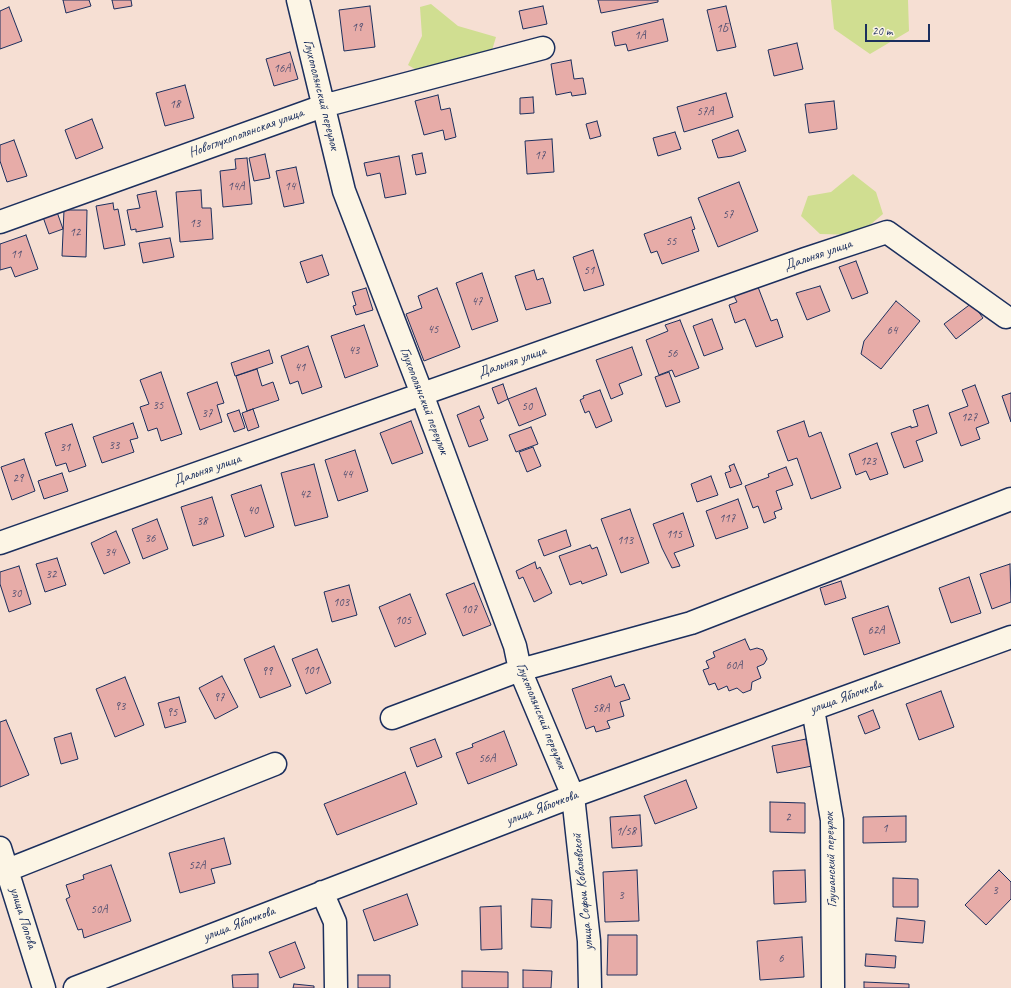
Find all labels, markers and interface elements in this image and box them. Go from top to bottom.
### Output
scale bar [867,16,932,42]
house number: 19 [352,21,362,35]
house number: 1Б [716,22,728,36]
text: 20 m [872,23,892,39]
house number: 1А [634,29,646,43]
street label: Глухополянский переулок [299,38,343,152]
house number: 16А [274,62,290,76]
house number: 18 [170,98,180,112]
street label: Новоглухополянская улица [186,104,306,162]
house number: 57А [697,105,713,119]
house number: 17 [535,149,545,163]
house number: 14А [228,180,244,194]
house number: 14 [285,180,295,194]
house number: 57 [723,208,733,222]
house number: 13 [190,217,200,231]
house number: 12 [70,226,80,240]
house number: 55 [666,235,676,249]
street label: Дальняя улица [782,236,854,274]
house number: 11 [11,248,21,262]
house number: 51 [584,264,594,278]
house number: 47 [472,295,482,309]
house number: 45 [428,323,438,337]
house number: 64 [887,324,897,338]
street label: Дальняя улица [476,343,548,381]
house number: 43 [349,344,359,358]
street label: Глухополянский переулок [396,345,452,457]
house number: 56 [667,347,677,361]
house number: 41 [295,361,305,375]
house number: 35 [153,399,163,413]
house number: 50 [522,400,532,414]
house number: 37 [202,407,212,421]
house number: 127 [961,411,977,425]
house number: 33 [109,439,119,453]
house number: 31 [60,441,70,455]
street label: Дальняя улица [171,451,243,489]
house number: 123 [860,455,876,469]
house number: 44 [342,468,352,482]
house number: 29 [13,472,23,486]
house number: 42 [300,488,310,502]
house number: 40 [248,504,258,518]
house number: 117 [719,512,735,526]
house number: 38 [197,515,207,529]
house number: 115 [666,528,682,542]
house number: 36 [145,532,155,546]
house number: 113 [617,534,633,548]
house number: 34 [105,546,115,560]
house number: 32 [46,568,56,582]
house number: 30 [11,587,21,601]
house number: 103 [333,596,349,610]
house number: 107 [461,603,477,617]
house number: 105 [395,614,411,628]
house number: 62А [868,624,884,638]
house number: 60А [726,659,742,673]
street label: Глухополянский переулок [512,660,570,772]
house number: 101 [303,664,319,678]
house number: 99 [262,665,272,679]
street label: улица Яблочкова [808,676,884,718]
house number: 97 [214,691,224,705]
house number: 93 [115,700,125,714]
house number: 58А [593,702,609,716]
house number: 95 [167,706,177,720]
house number: 56А [479,752,495,766]
street label: улица Яблочкова [504,787,580,829]
house number: 2 [785,811,791,825]
street label: Глушанский переулок [821,812,841,908]
house number: 1 [882,822,888,836]
house number: 1/58 [616,825,636,839]
street label: улица Софьи Ковалевской [569,833,597,951]
house number: 52А [189,859,205,873]
house number: 3 [992,884,998,898]
street label: улица Попова [6,885,40,951]
house number: 3 [618,889,624,903]
house number: 50А [91,903,107,917]
street label: улица Яблочкова [201,903,277,945]
house number: 6 [778,952,784,966]

